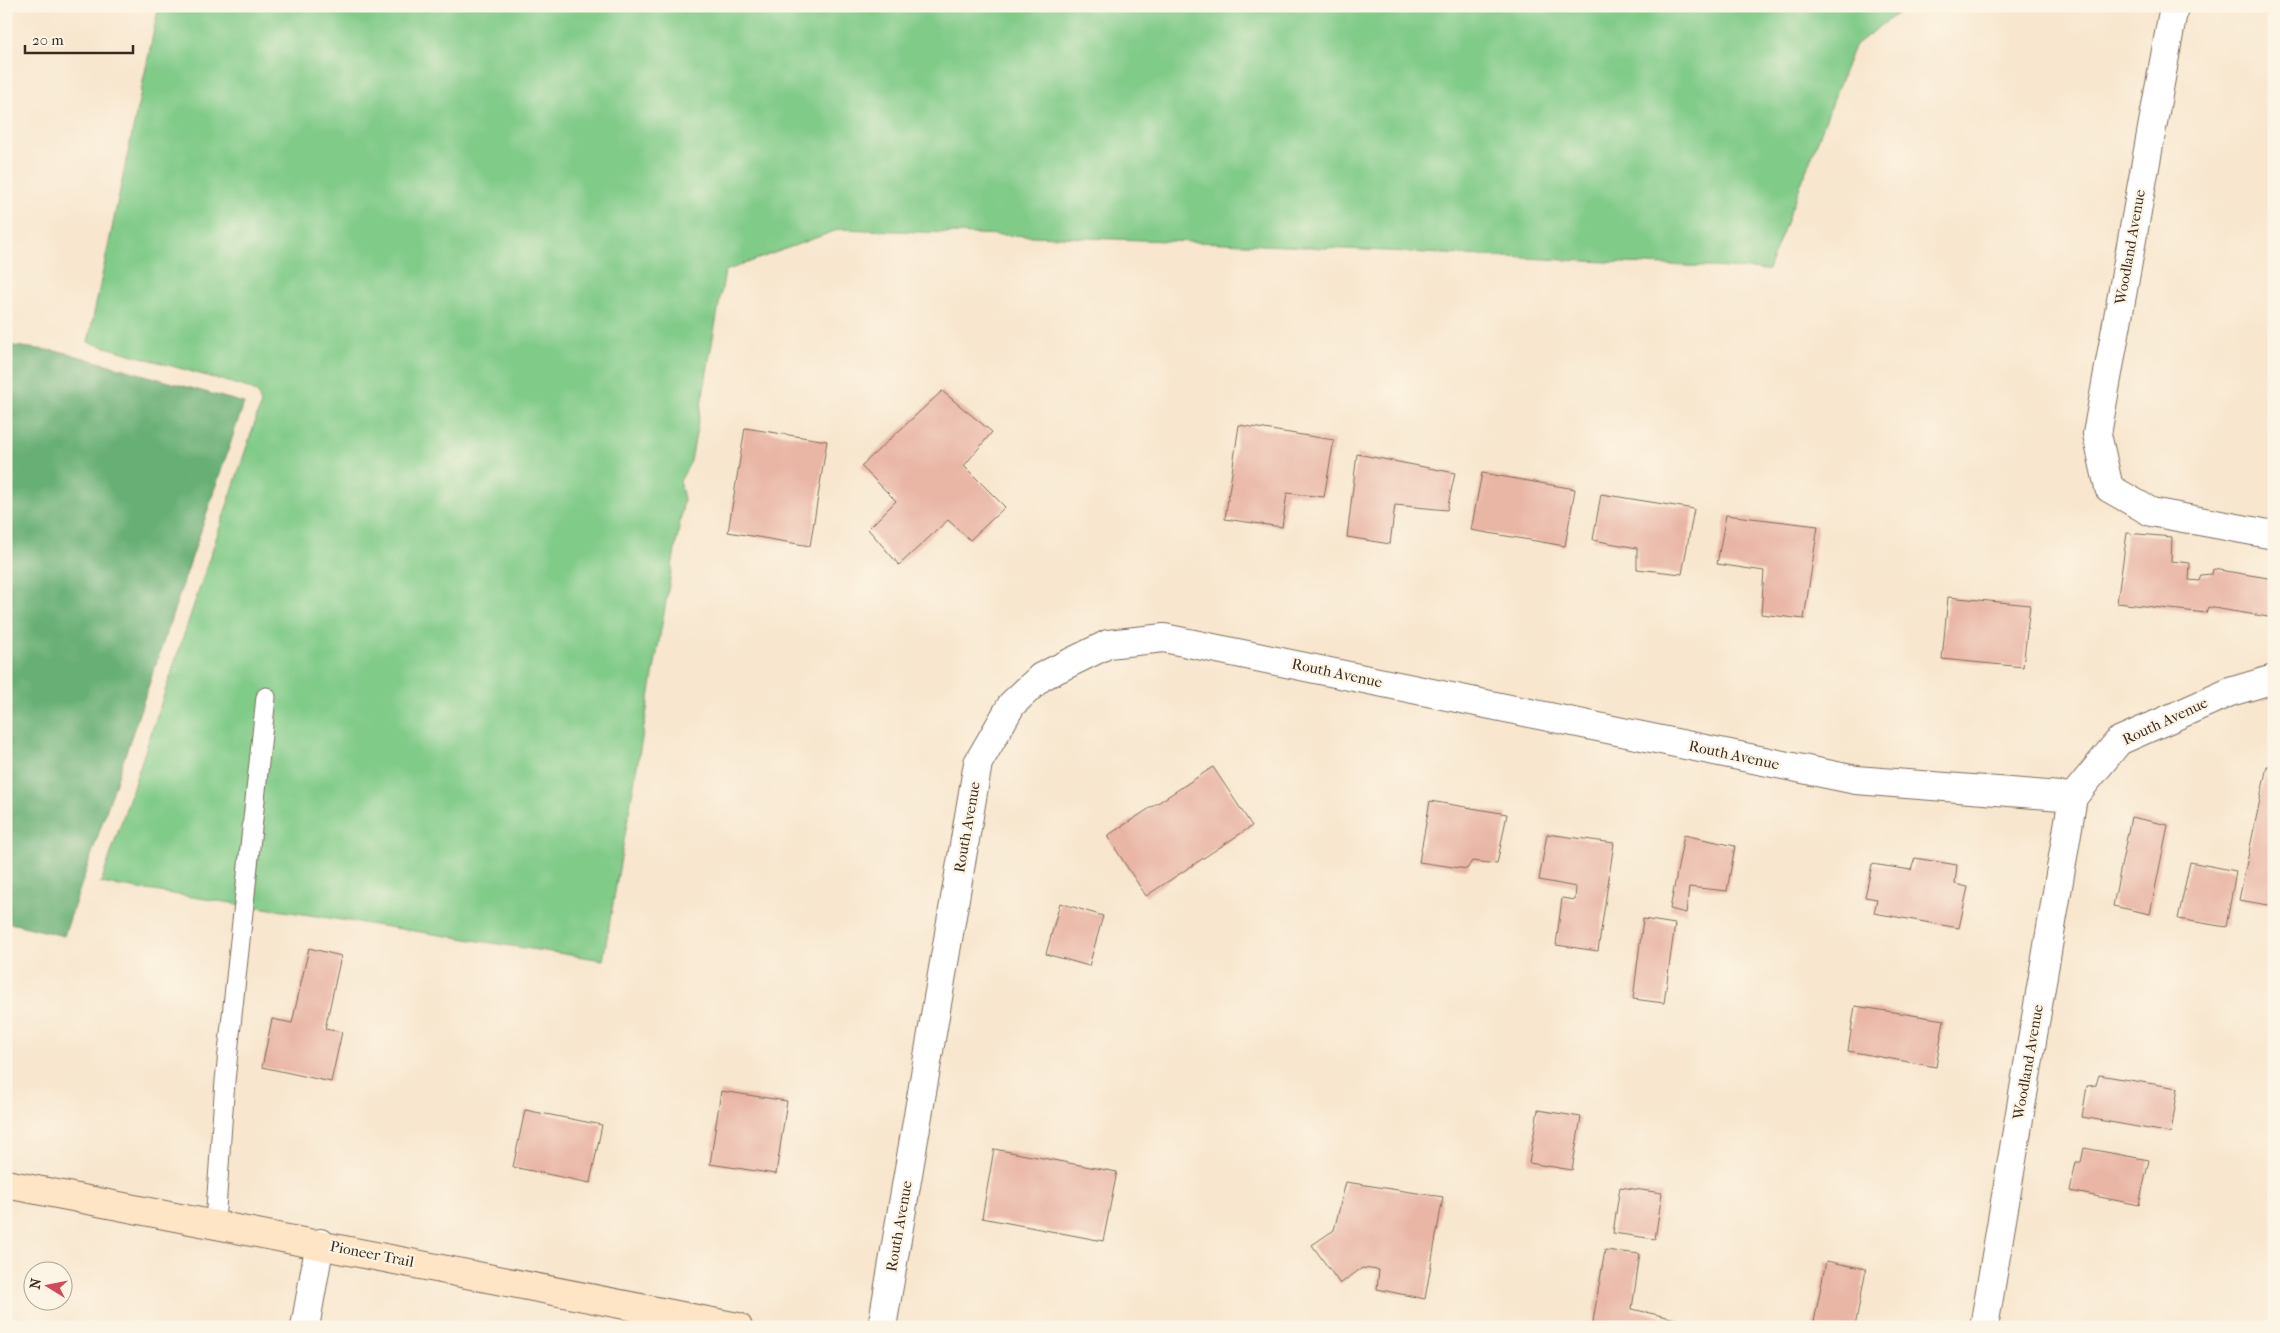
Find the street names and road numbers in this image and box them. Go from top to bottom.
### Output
street label: Woodland Avenue [2111,187,2149,307]
street label: Routh Avenue [1290,655,1384,691]
street label: Routh Avenue [2120,693,2211,749]
street label: Routh Avenue [1687,737,1781,773]
street label: Routh Avenue [950,780,984,874]
street label: Woodland Avenue [2009,1002,2047,1122]
street label: Routh Avenue [882,1179,916,1273]
street label: Pioneer Trail [329,1237,415,1271]

